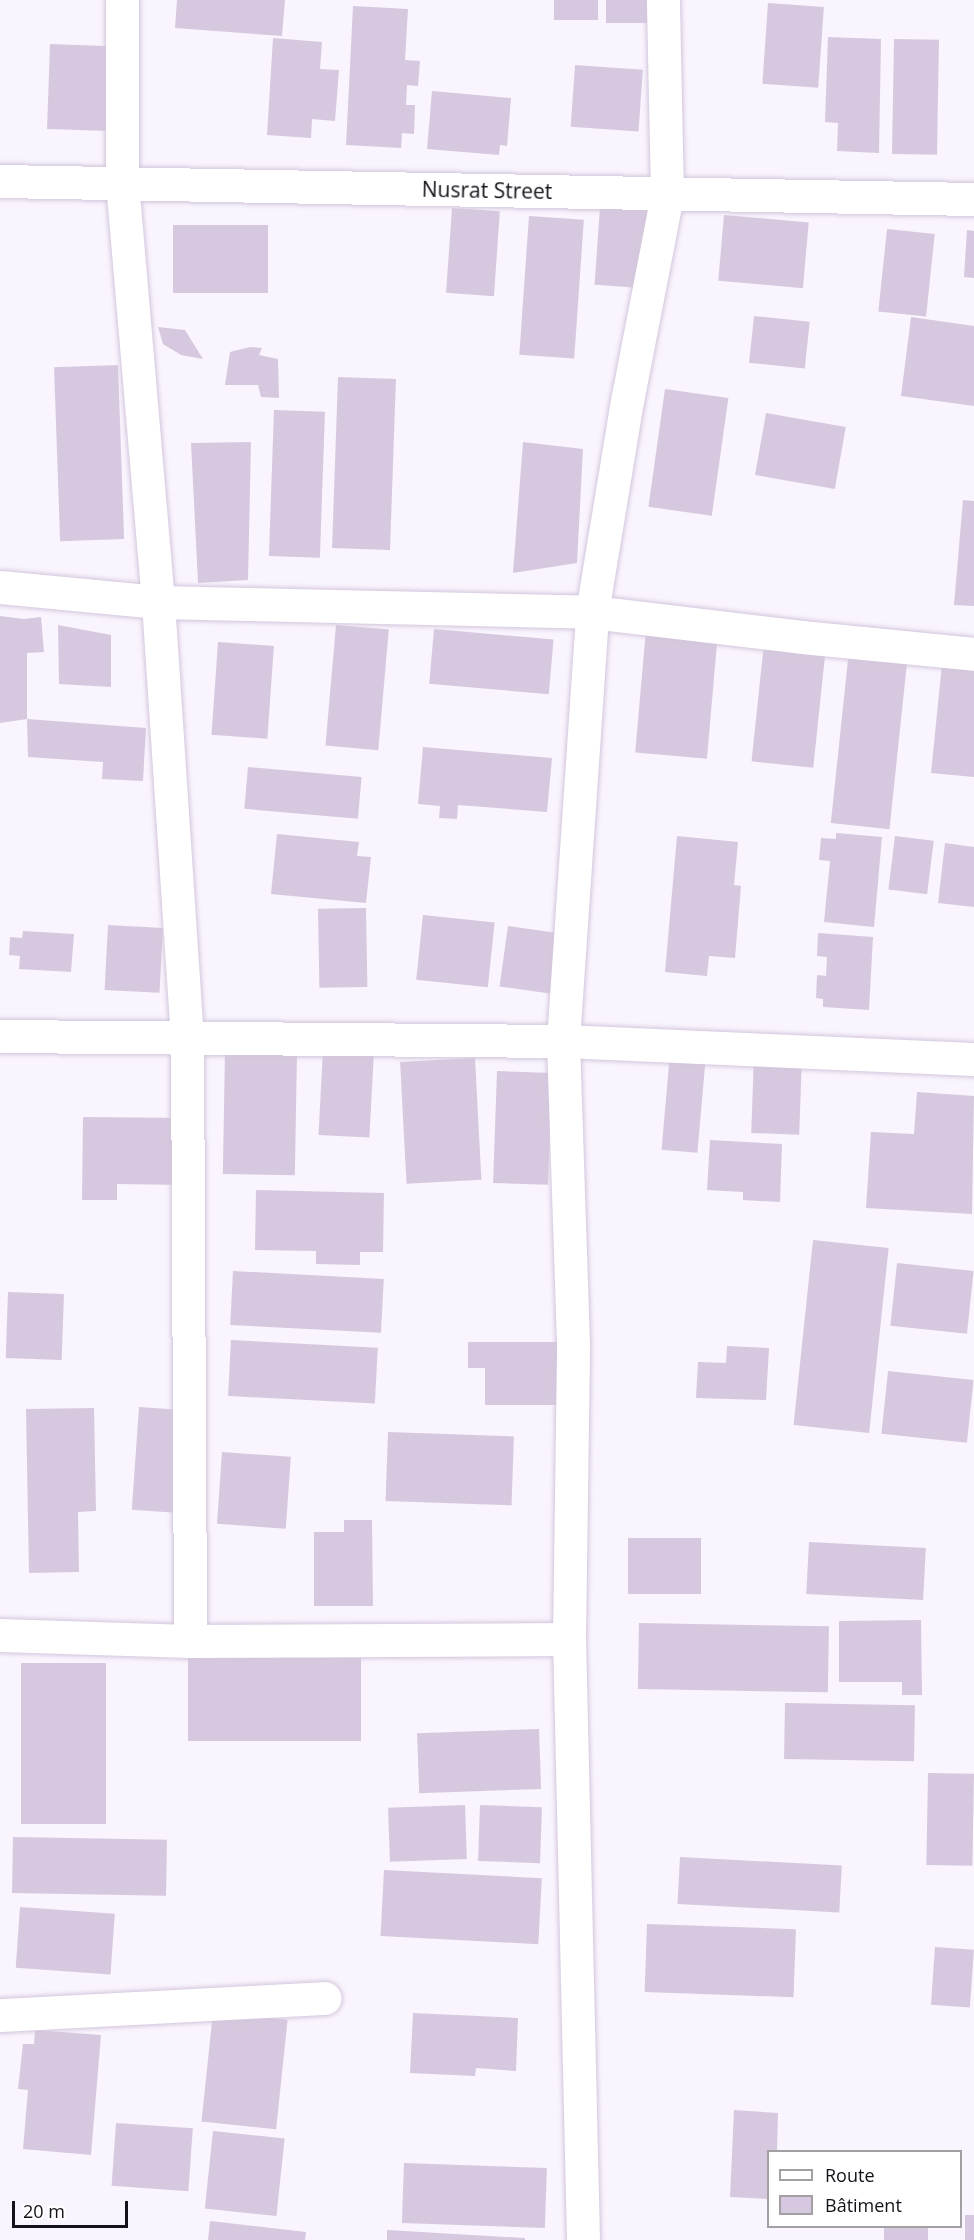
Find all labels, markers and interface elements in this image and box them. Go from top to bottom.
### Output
street label: Nusrat Street [422,176,552,204]
legend [767,2150,962,2228]
text: Route [825,2163,875,2187]
scale bar [15,2189,130,2227]
text: Bâtiment [825,2193,902,2217]
text: 20 m [23,2199,65,2223]

